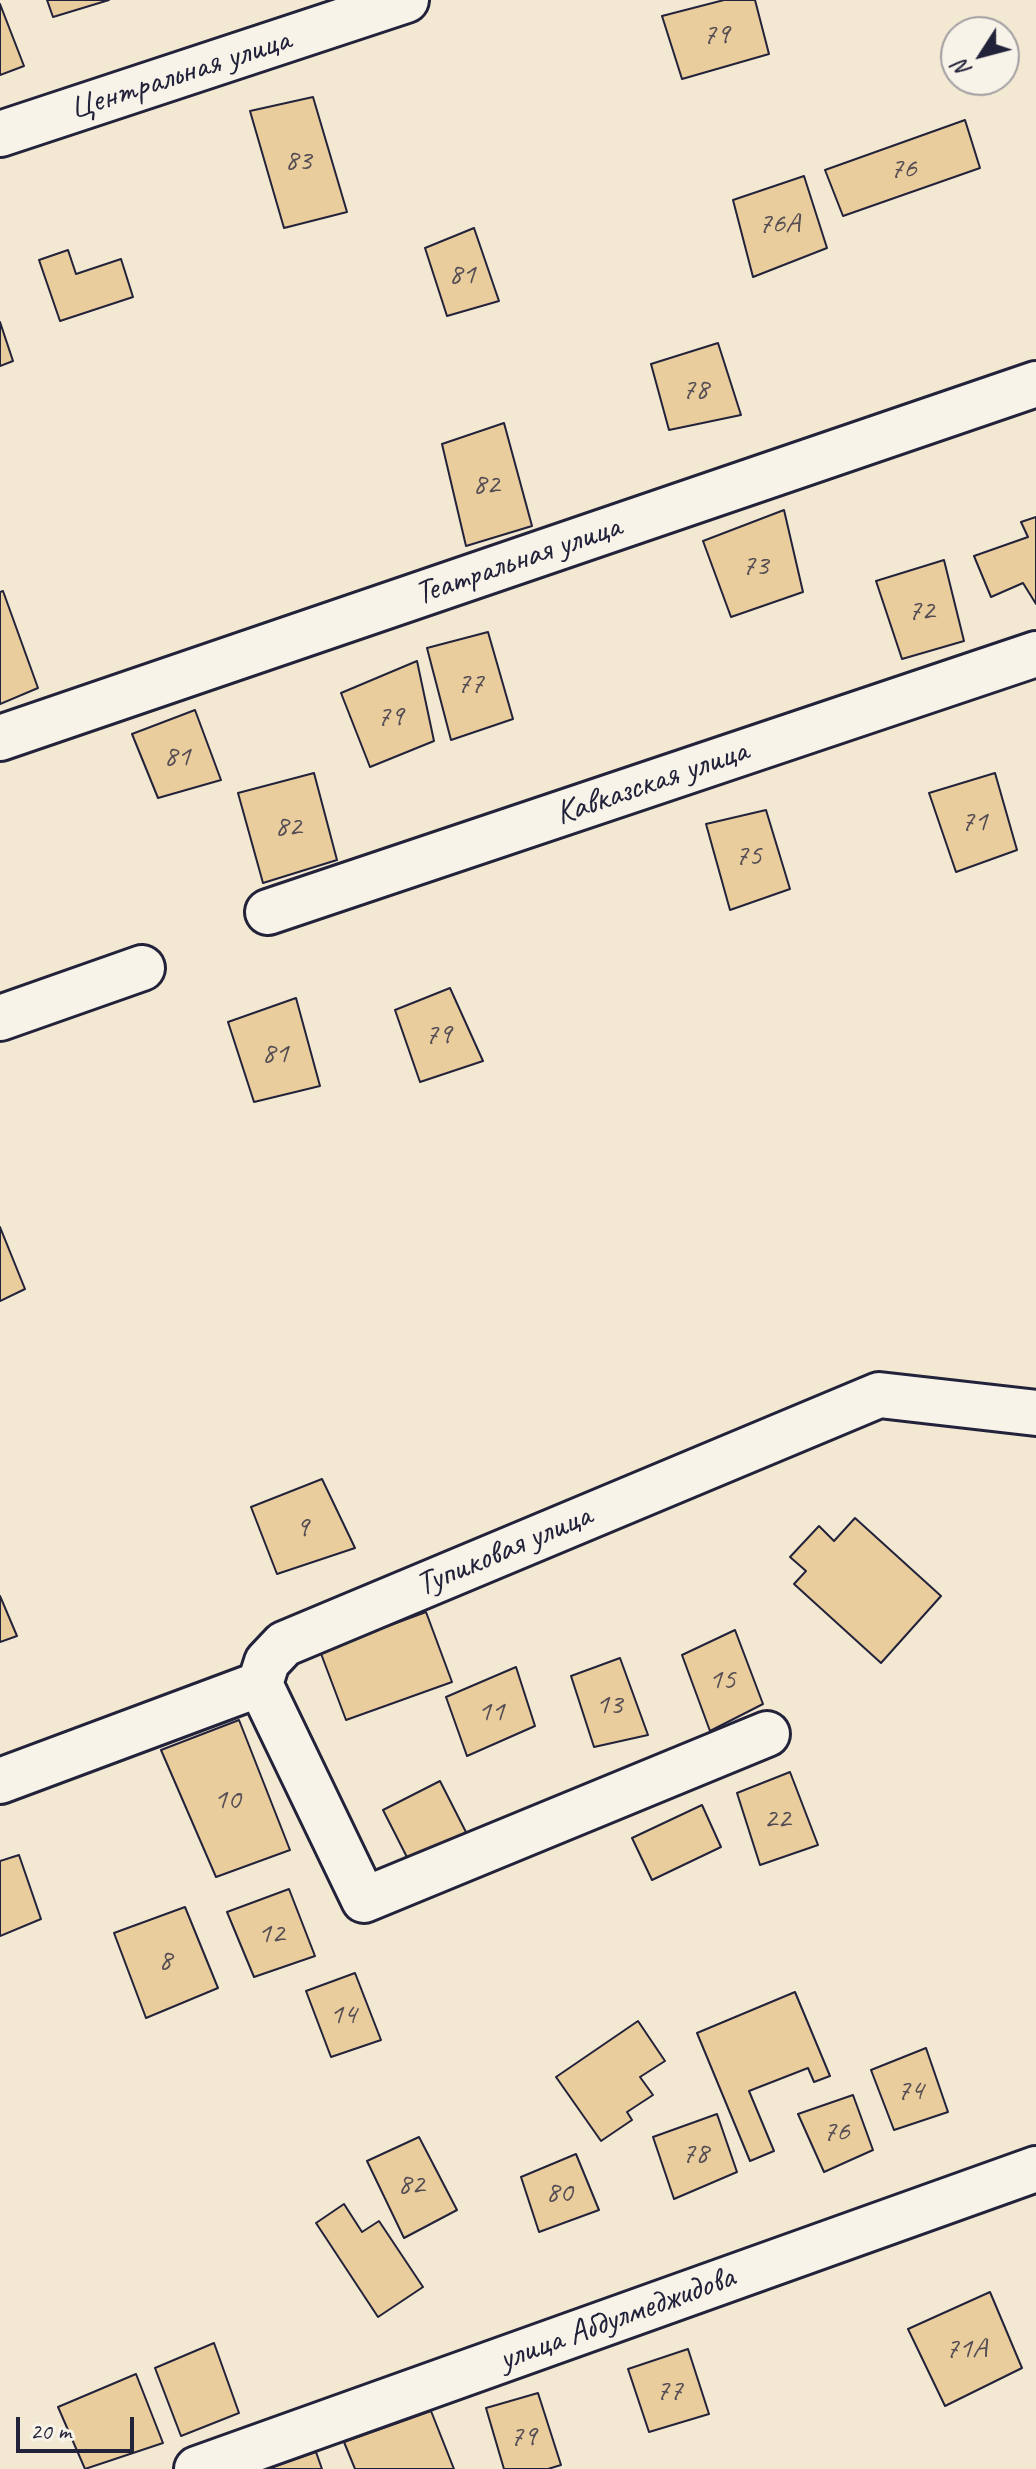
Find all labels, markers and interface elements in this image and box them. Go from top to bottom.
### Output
north arrow [940,16,1020,96]
house number: 79 [703,17,729,53]
street label: Центральная улица [65,20,295,130]
text: N [947,55,978,83]
house number: 83 [285,143,311,179]
house number: 76 [890,151,916,187]
house number: 76А [758,206,800,242]
house number: 81 [449,257,475,293]
house number: 78 [682,372,708,408]
house number: 82 [473,467,499,503]
street label: Театральная улица [410,507,626,615]
house number: 73 [742,548,768,584]
house number: 72 [908,593,934,629]
house number: 77 [457,666,483,702]
house number: 79 [377,699,403,735]
street label: Кавказская улица [551,731,753,835]
house number: 81 [164,739,190,775]
house number: 71 [961,804,987,840]
house number: 82 [275,809,301,845]
house number: 75 [735,838,761,874]
house number: 79 [425,1017,451,1053]
house number: 81 [262,1036,288,1072]
street label: Тупиковая улица [410,1496,598,1606]
house number: 9 [295,1510,309,1546]
house number: 15 [709,1662,735,1698]
house number: 13 [596,1687,622,1723]
house number: 11 [478,1694,504,1730]
house number: 10 [214,1782,240,1818]
house number: 22 [764,1801,790,1837]
house number: 12 [258,1916,284,1952]
house number: 8 [158,1943,172,1979]
house number: 14 [330,1997,356,2033]
house number: 74 [897,2073,923,2109]
house number: 76 [823,2114,849,2150]
house number: 78 [682,2136,708,2172]
house number: 82 [398,2167,424,2203]
house number: 80 [546,2175,572,2211]
street label: улица Абдулмеджидова [493,2257,741,2381]
house number: 71А [945,2331,987,2367]
house number: 77 [656,2373,682,2409]
scale bar [20,2401,138,2451]
text: 20 m [30,2416,71,2446]
house number: 79 [510,2419,536,2455]

